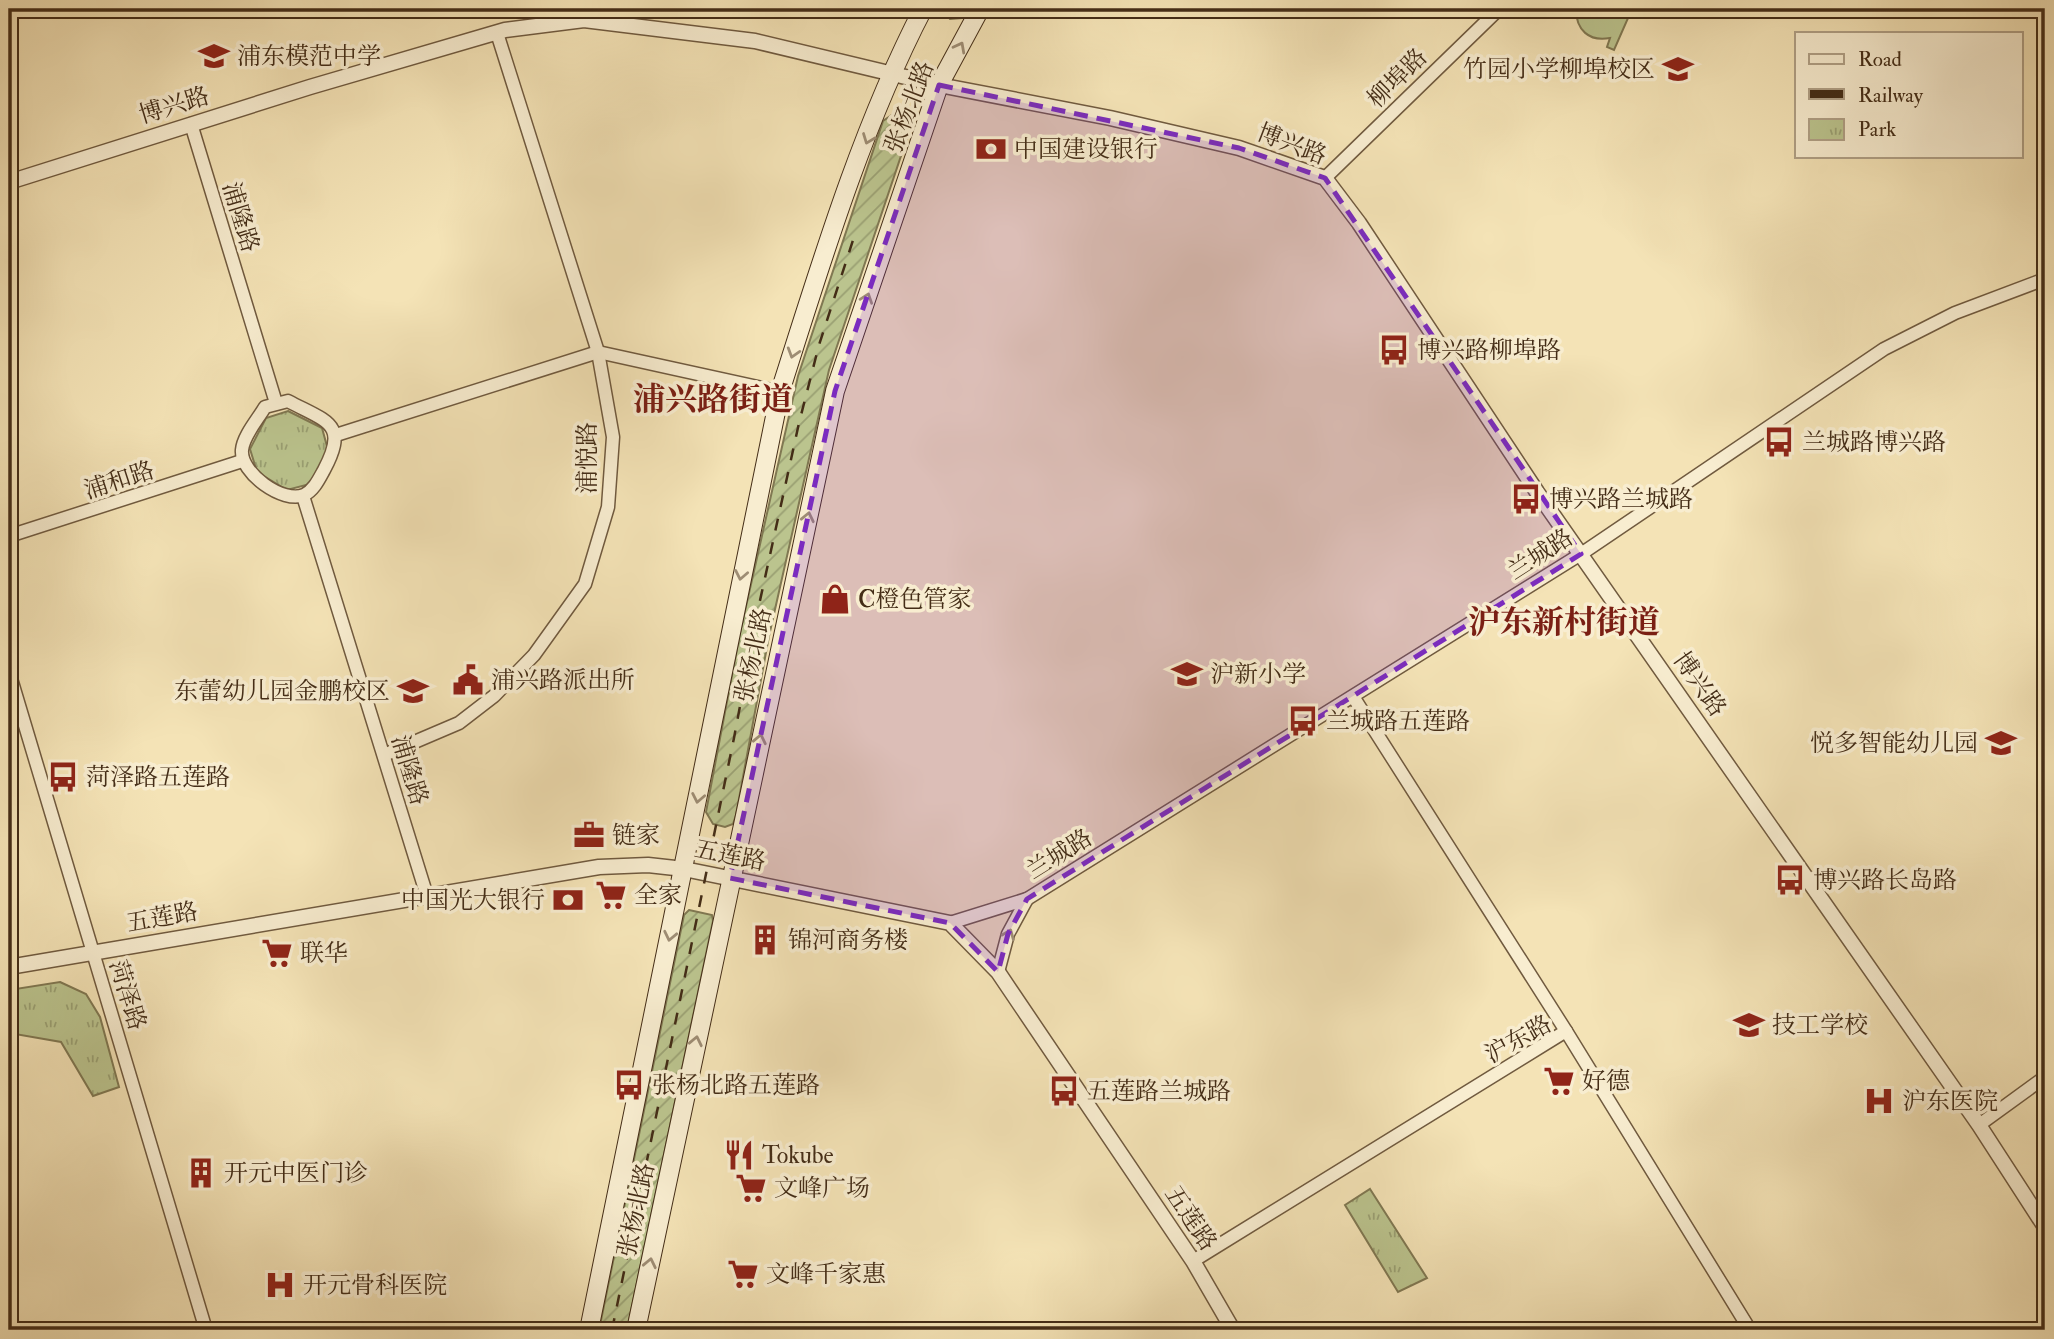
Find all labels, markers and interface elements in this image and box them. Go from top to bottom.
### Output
legend [1795,32,2022,158]
school or university icon: 浦东模范中学 [197,39,231,73]
place label: 浦东模范中学 [237,41,381,72]
one-way arrow [951,42,965,54]
street label: 柳埠路 [1361,42,1434,115]
text: Road [1858,46,1903,73]
school or university icon: 竹园小学柳埠校区 [1661,52,1695,86]
place label: 竹园小学柳埠校区 [1463,54,1655,85]
street label: 张杨北路 [878,57,941,158]
street label: 博兴路 [135,80,213,131]
text: Railway [1858,82,1924,109]
text: Park [1858,116,1896,143]
street label: 博兴路 [1253,117,1331,172]
one-way arrow [862,132,876,144]
bank icon: 中国建设银行 [974,132,1008,166]
place label: 中国建设银行 [1014,134,1158,165]
street label: 浦隆路 [215,178,266,256]
one-way arrow [859,292,873,304]
bus stop icon: 博兴路柳埠路 [1377,333,1411,367]
place label: 博兴路柳埠路 [1417,335,1561,366]
one-way arrow [786,347,801,359]
district label: 浦兴路街道 [633,380,793,420]
street label: 浦悦路 [572,422,603,494]
bus stop icon: 兰城路博兴路 [1762,425,1796,459]
place label: 兰城路博兴路 [1802,427,1946,458]
street label: 浦和路 [80,455,158,506]
bus stop icon: 博兴路兰城路 [1509,482,1543,516]
place label: 博兴路兰城路 [1549,484,1693,515]
one-way arrow [800,511,815,523]
street label: 兰城路 [1502,522,1579,587]
one-way arrow [735,569,750,581]
shop icon: C橙色管家 [818,582,852,616]
place label: C橙色管家 [858,584,972,615]
district label: 沪东新村街道 [1468,603,1660,643]
street label: 张杨北路 [728,605,779,705]
street label: 博兴路 [1666,646,1733,723]
school or university icon: 沪新小学 [1170,657,1204,691]
place label: 沪新小学 [1210,659,1306,690]
public building icon: 浦兴路派出所 [451,663,485,697]
place label: 浦兴路派出所 [491,665,635,696]
school or university icon: 东蕾幼儿园金鹏校区 [396,674,430,708]
place label: 东蕾幼儿园金鹏校区 [174,676,390,707]
bus stop icon: 兰城路五莲路 [1286,704,1320,738]
place label: 兰城路五莲路 [1326,706,1470,737]
school or university icon: 悦多智能幼儿园 [1984,726,2018,760]
place label: 悦多智能幼儿园 [1810,728,1978,759]
street label: 浦隆路 [384,731,435,809]
one-way arrow [752,733,766,745]
bus stop icon: 菏泽路五莲路 [46,760,80,794]
place label: 菏泽路五莲路 [86,762,230,793]
one-way arrow [691,792,706,804]
office icon: 链家 [572,818,606,852]
place label: 链家 [612,820,660,851]
street label: 兰城路 [1021,822,1098,887]
street label: 五莲路 [692,833,768,878]
bus stop icon: 博兴路长岛路 [1773,863,1807,897]
place label: 博兴路长岛路 [1813,865,1957,896]
supermarket icon: 全家 [594,878,628,912]
place label: 全家 [634,880,682,911]
bank icon: 中国光大银行 [551,883,585,917]
place label: 中国光大银行 [401,885,545,916]
street label: 五莲路 [124,896,200,939]
building icon: 锦河商务楼 [748,923,782,957]
place label: 锦河商务楼 [788,925,908,956]
one-way arrow [1001,929,1015,941]
one-way arrow [663,930,678,942]
supermarket icon: 联华 [260,936,294,970]
place label: 联华 [300,938,348,969]
street label: 菏泽路 [102,956,153,1034]
street label: 沪东路 [1479,1008,1557,1070]
school or university icon: 技工学校 [1732,1008,1766,1042]
place label: 技工学校 [1772,1010,1868,1041]
one-way arrow [687,1035,702,1047]
supermarket icon: 好德 [1542,1064,1576,1098]
place label: 好德 [1582,1066,1630,1097]
bus stop icon: 张杨北路五莲路 [612,1068,646,1102]
place label: 张杨北路五莲路 [652,1070,820,1101]
bus stop icon: 五莲路兰城路 [1047,1074,1081,1108]
place label: 五莲路兰城路 [1087,1076,1231,1107]
hospital icon: 沪东医院 [1862,1084,1896,1118]
place label: 沪东医院 [1902,1086,1998,1117]
restaurant icon: Tokube [722,1138,756,1172]
place label: Tokube [762,1140,834,1171]
building icon: 开元中医门诊 [184,1156,218,1190]
place label: 开元中医门诊 [224,1158,368,1189]
street label: 张杨北路 [611,1160,662,1260]
supermarket icon: 文峰广场 [734,1171,768,1205]
place label: 文峰广场 [774,1173,870,1204]
street label: 五莲路 [1158,1180,1224,1257]
one-way arrow [641,1257,656,1269]
supermarket icon: 文峰千家惠 [726,1257,760,1291]
place label: 文峰千家惠 [766,1259,886,1290]
hospital icon: 开元骨科医院 [263,1268,297,1302]
place label: 开元骨科医院 [303,1270,447,1301]

